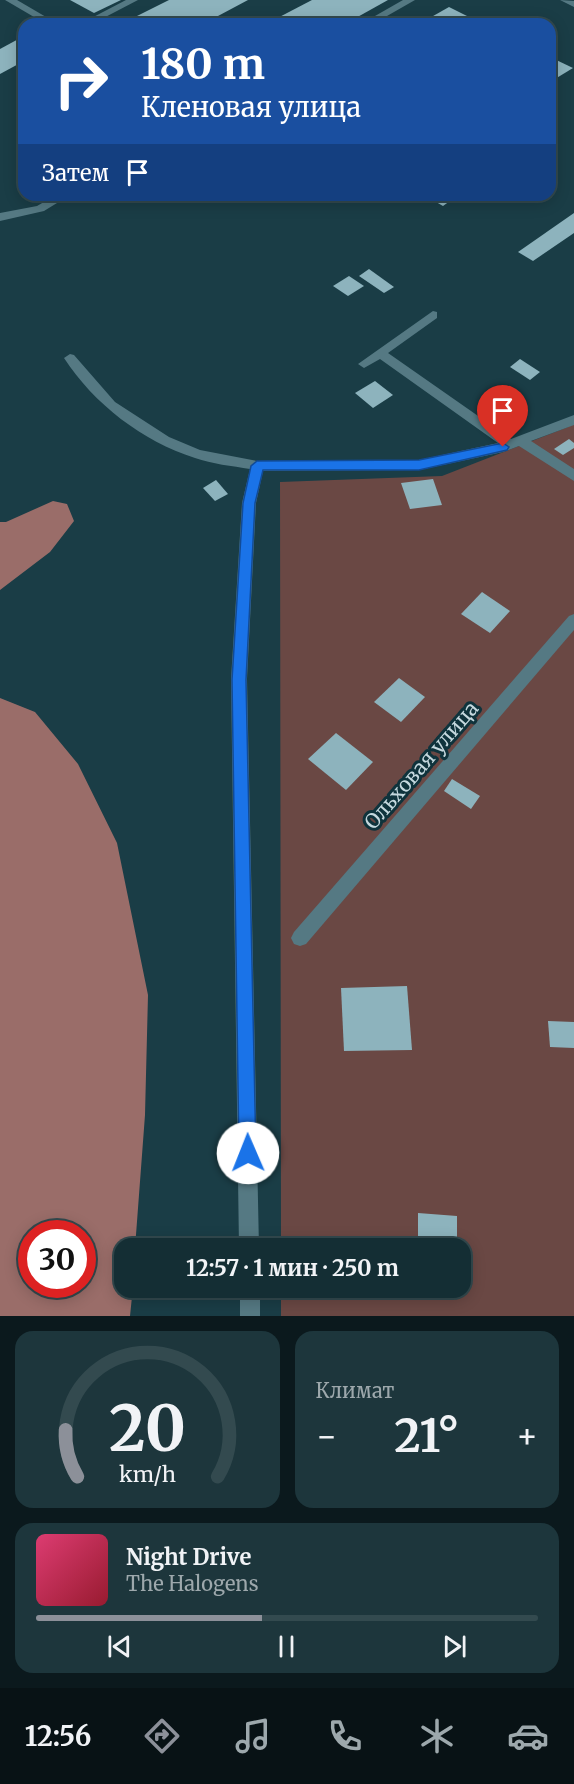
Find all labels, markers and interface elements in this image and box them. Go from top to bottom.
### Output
text: 180 m [141,38,265,90]
icon: right [42,42,120,120]
text: Кленовая улица [141,90,361,124]
icon: arrive [121,156,154,189]
text: Затем [42,159,109,187]
pin [477,385,528,447]
icon: arrive [486,394,519,427]
street label: Ольховая улица [359,696,484,834]
position arrow [216,1121,280,1185]
speed limit sign: 30 [18,1220,96,1298]
text: 12:57 · 1 мин · 250 m [186,1254,399,1282]
text: Климат [316,1378,395,1403]
text: 20 [109,1390,186,1468]
text: 21° [394,1408,459,1464]
text: − [316,1416,338,1457]
text: + [516,1416,538,1457]
text: km/h [119,1461,176,1488]
text: Night Drive [126,1543,251,1571]
text: The Halogens [126,1571,258,1596]
icon: previous [103,1630,136,1663]
icon: pause [270,1630,303,1663]
icon: next [438,1630,471,1663]
icon: directions [141,1715,183,1757]
icon: music [232,1715,274,1757]
icon: phone [324,1715,366,1757]
icon: climate [416,1715,458,1757]
icon: car [507,1715,549,1757]
text: 12:56 [25,1719,91,1753]

